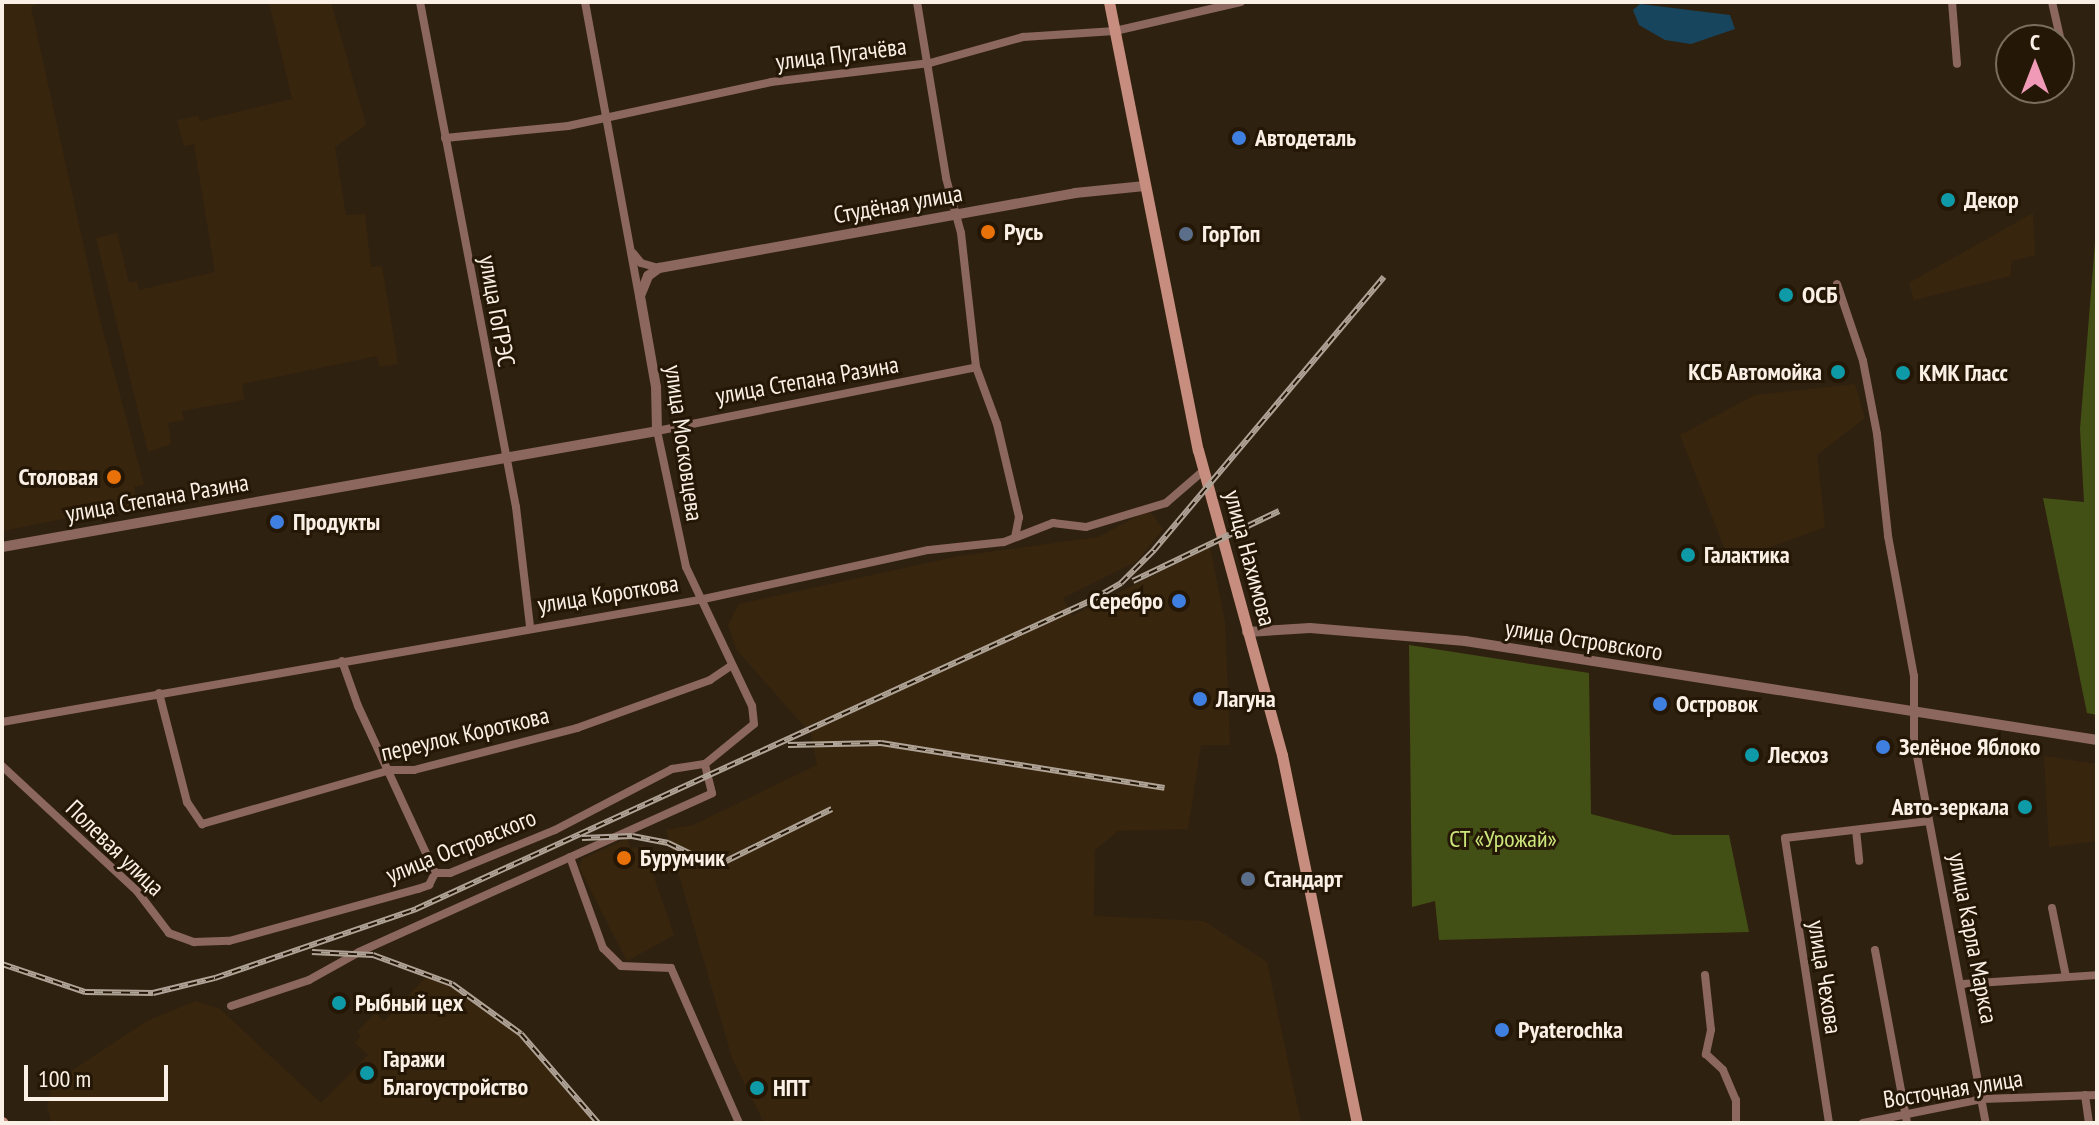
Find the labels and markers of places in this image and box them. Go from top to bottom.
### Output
place label: Автодеталь [1255,124,1356,152]
marker: Автодеталь [1230,129,1248,147]
place label: Декор [1964,186,2019,214]
marker: Декор [1939,191,1957,209]
place label: Русь [1004,218,1043,246]
place label: ГорТоп [1202,220,1260,248]
marker: Русь [979,223,997,241]
marker: ГорТоп [1177,225,1195,243]
place label: ОСБ [1802,281,1838,309]
marker: ОСБ [1777,286,1795,304]
place label: КСБ Автомойка [1687,358,1822,386]
place label: КМК Гласс [1919,359,2008,387]
marker: КСБ Автомойка [1829,363,1847,381]
marker: КМК Гласс [1894,364,1912,382]
place label: Столовая [19,463,98,491]
marker: Столовая [105,468,123,486]
place label: Продукты [293,508,380,536]
marker: Продукты [268,513,286,531]
place label: Галактика [1704,541,1790,569]
marker: Галактика [1679,546,1697,564]
place label: Серебро [1089,587,1163,615]
marker: Серебро [1170,592,1188,610]
place label: Лагуна [1216,685,1276,713]
marker: Лагуна [1191,690,1209,708]
place label: Островок [1676,690,1758,718]
marker: Островок [1651,695,1669,713]
place label: Зелёное Яблоко [1899,733,2040,761]
marker: Зелёное Яблоко [1874,738,1892,756]
place label: Лесхоз [1768,741,1828,769]
marker: Лесхоз [1743,746,1761,764]
place label: Авто-зеркала [1891,793,2009,821]
marker: Авто-зеркала [2016,798,2034,816]
place label: Бурумчик [640,844,725,872]
marker: Бурумчик [615,849,633,867]
place label: Стандарт [1264,865,1343,893]
marker: Стандарт [1239,870,1257,888]
place label: Рыбный цех [355,989,463,1017]
marker: Рыбный цех [330,994,348,1012]
place label: Pyaterochka [1518,1016,1623,1044]
marker: Pyaterochka [1493,1021,1511,1039]
place label: Гаражи Благоустройство [383,1045,528,1101]
marker: Гаражи Благоустройство [358,1064,376,1082]
place label: НПТ [773,1074,810,1102]
marker: НПТ [748,1079,766,1097]

